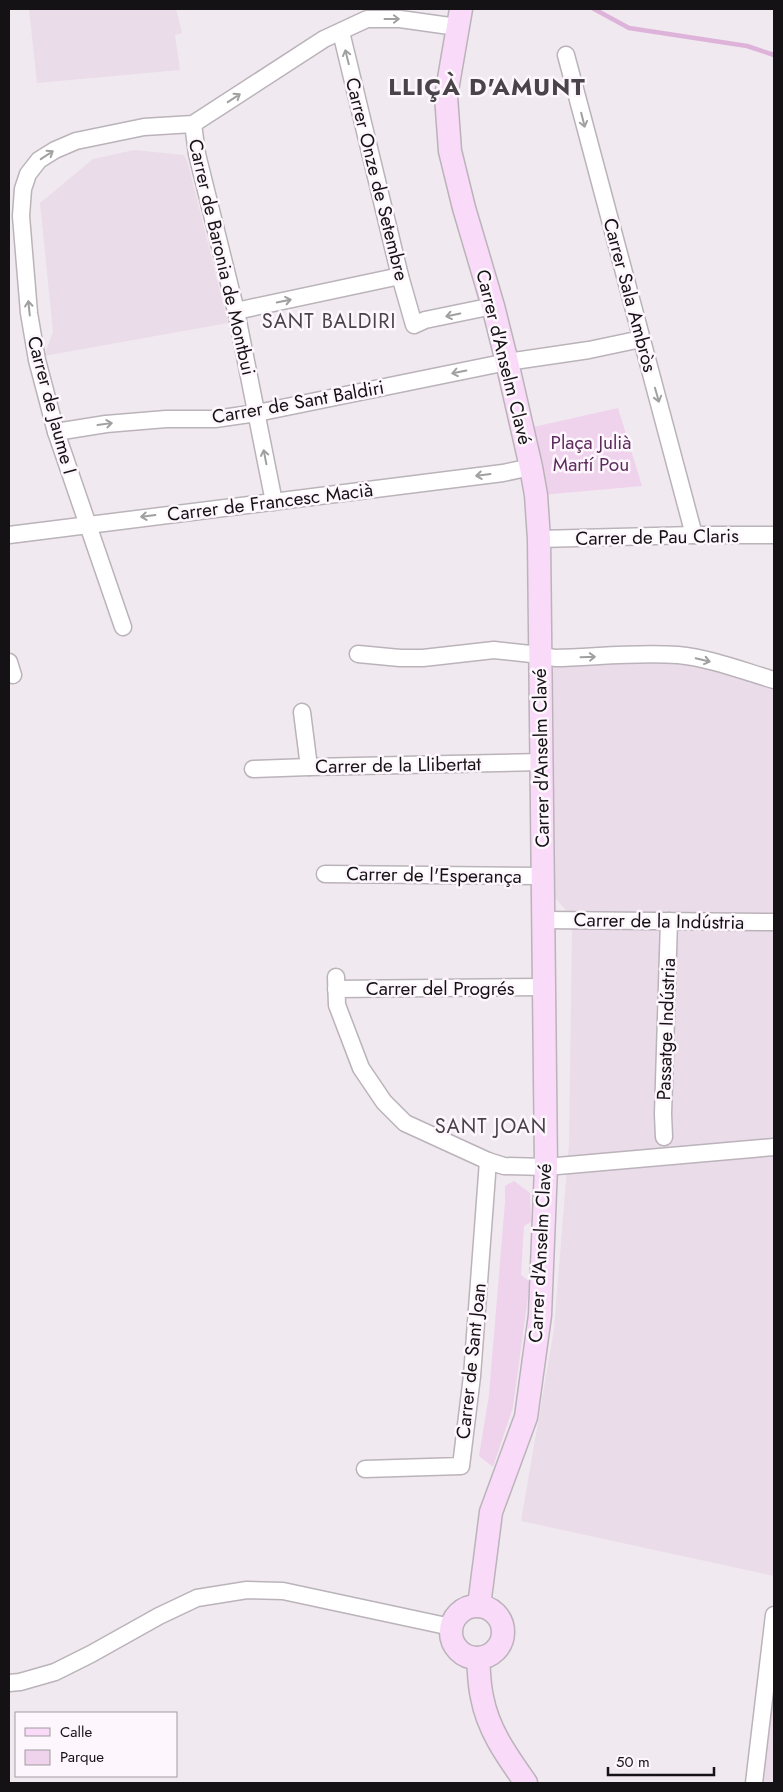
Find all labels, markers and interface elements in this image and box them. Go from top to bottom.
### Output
one-way arrow [384,14,400,24]
one-way arrow [342,50,351,66]
district label: LLIÇÀ D'AMUNT [388,69,586,104]
street label: Carrer Onze de Setembre [339,75,415,284]
one-way arrow [227,92,241,103]
one-way arrow [579,111,588,127]
street label: Carrer de Baronia de Montbui [182,136,262,378]
one-way arrow [40,150,54,160]
street label: Carrer Sala Ambròs [596,215,664,375]
street label: Carrer d'Anselm Clavé [469,267,539,448]
one-way arrow [275,295,291,305]
one-way arrow [24,300,34,316]
district label: SANT BALDIRI [262,307,396,336]
one-way arrow [446,310,462,320]
street label: Carrer de Jaume I [21,333,83,477]
one-way arrow [452,368,468,377]
street label: Carrer de Sant Baldiri [210,374,386,430]
one-way arrow [653,386,663,402]
one-way arrow [96,419,112,429]
park label: Plaça Julià Martí Pou [551,429,631,478]
one-way arrow [260,450,269,466]
one-way arrow [475,470,491,480]
street label: Carrer de Francesc Macià [166,476,374,528]
one-way arrow [140,511,156,521]
street label: Carrer de Pau Claris [575,522,739,552]
one-way arrow [580,652,596,662]
one-way arrow [694,656,710,665]
street label: Carrer d'Anselm Clavé [526,668,556,848]
street label: Carrer de la Llibertat [315,750,481,780]
street label: Carrer de l'Esperança [346,860,522,890]
street label: Carrer de la Indústria [573,906,745,936]
street label: Passatge Indústria [650,957,682,1101]
street label: Carrer del Progrés [366,975,515,1002]
district label: SANT JOAN [435,1112,547,1141]
street label: Carrer d'Anselm Clavé [522,1162,558,1343]
street label: Carrer de Sant Joan [449,1281,493,1441]
legend [15,1712,178,1777]
text: Calle [60,1721,92,1743]
scale bar [608,1744,714,1776]
text: Parque [60,1746,104,1768]
text: 50 m [616,1751,650,1773]

